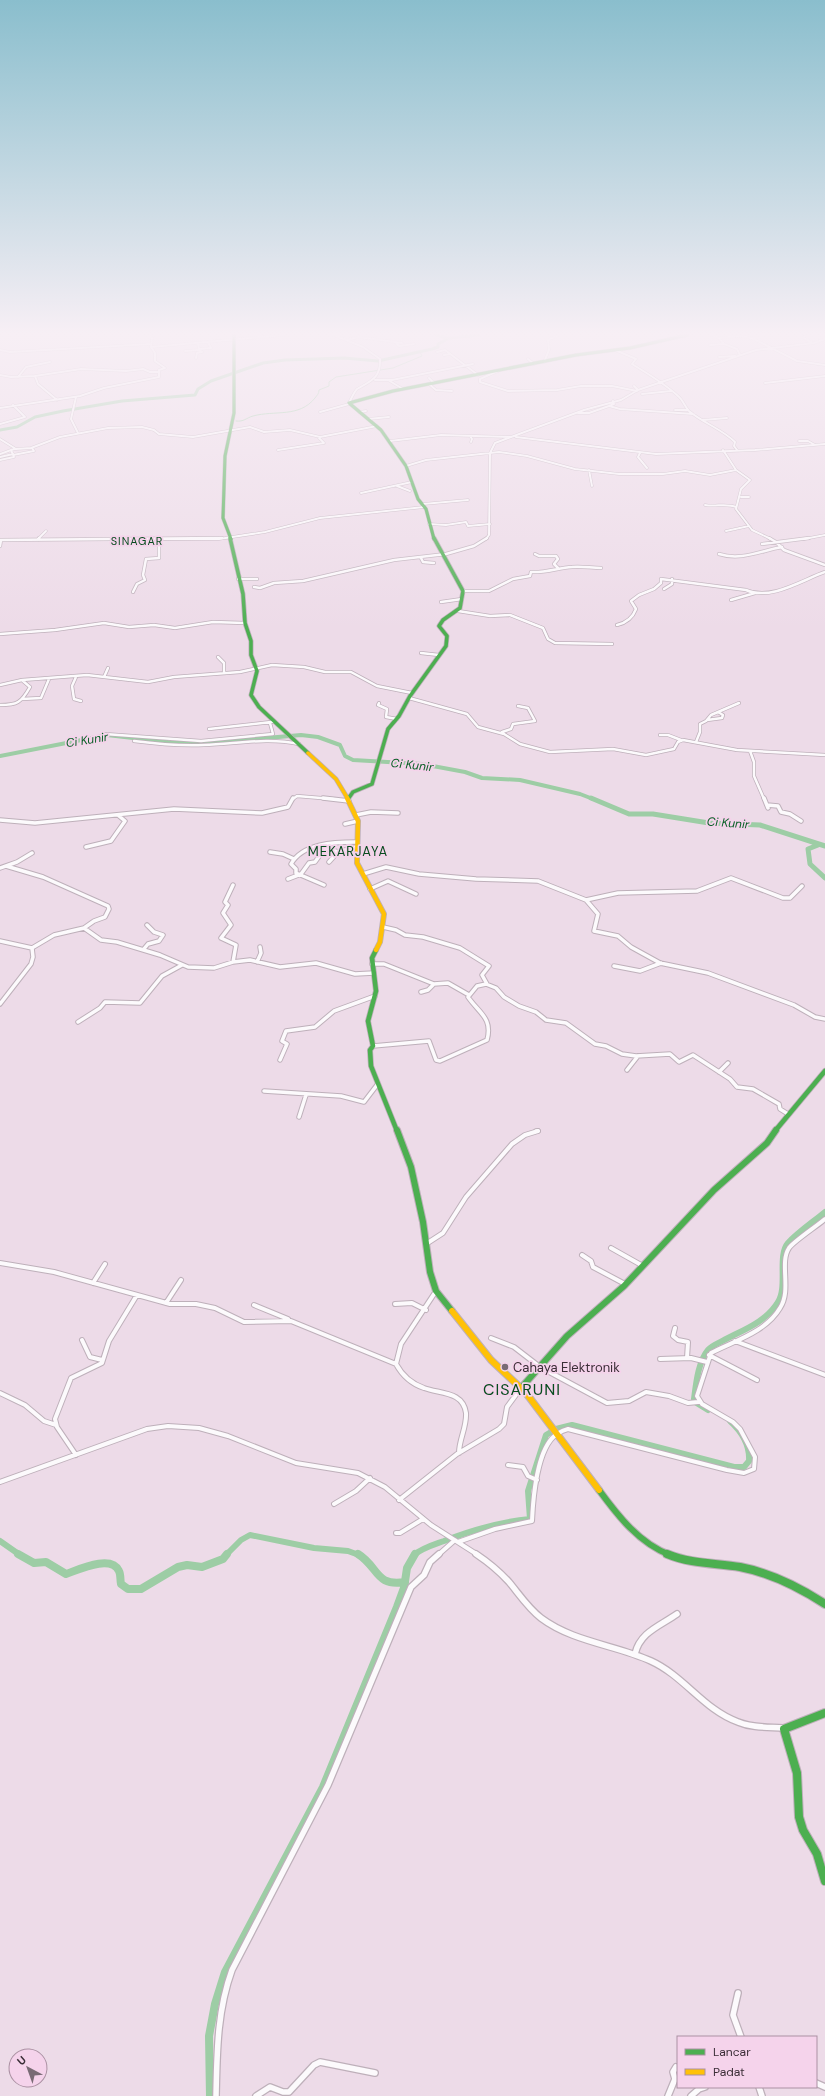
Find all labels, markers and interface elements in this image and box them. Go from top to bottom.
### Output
district label: SINAGAR [111,534,163,548]
water label: Ci Kunir [65,729,110,751]
water label: Ci Kunir [390,755,435,775]
water label: Ci Kunir [706,814,750,833]
district label: MEKARJAYA [308,843,388,860]
place label: Cahaya Elektronik [513,1359,620,1376]
marker: Cahaya Elektronik [500,1362,510,1372]
district label: CISARUNI [483,1379,561,1400]
legend [677,2036,817,2088]
text: Lancar [713,2044,751,2060]
north arrow [8,2048,48,2088]
text: U [14,2053,29,2068]
text: Padat [713,2064,745,2080]

